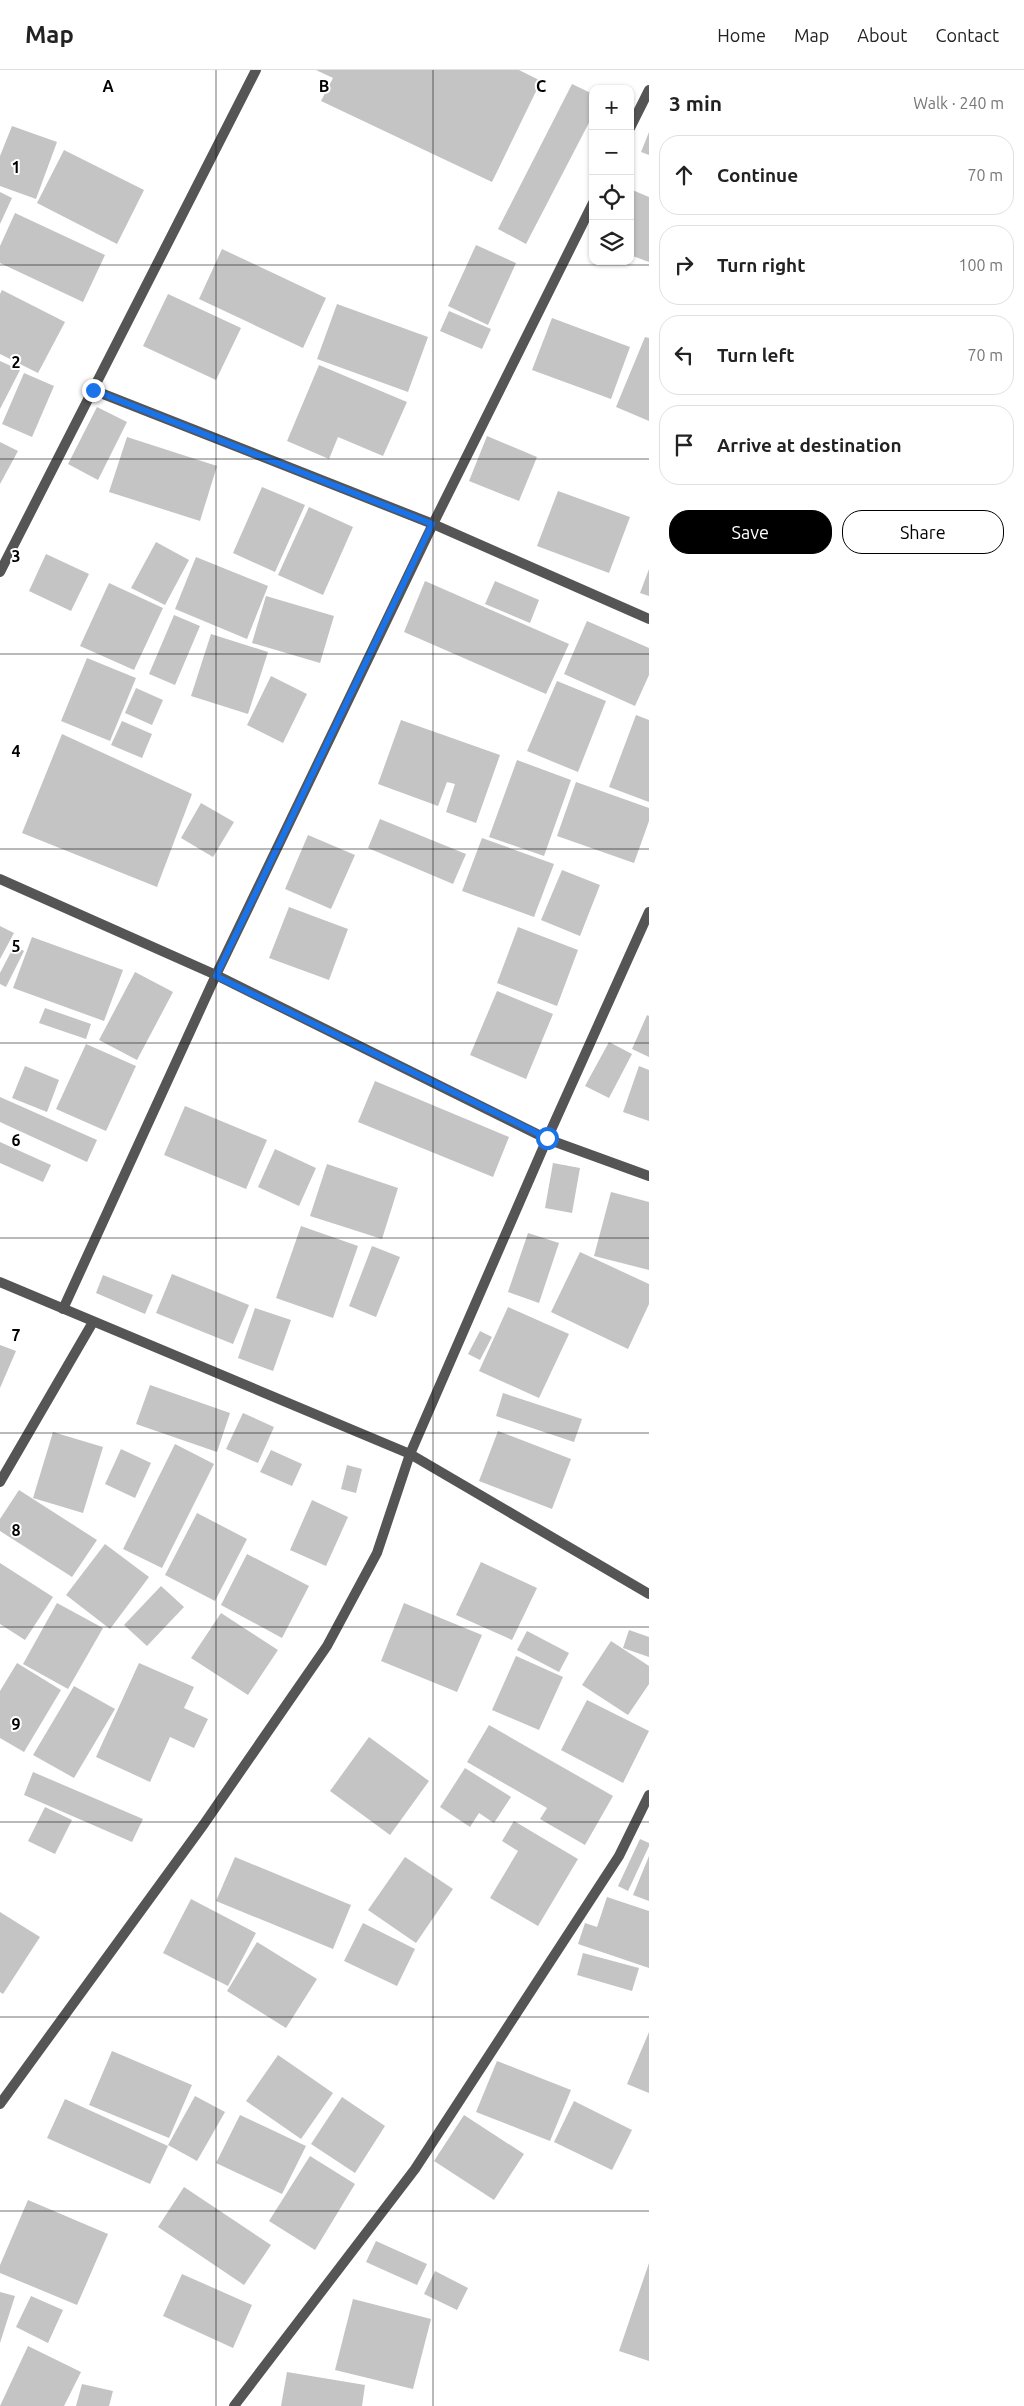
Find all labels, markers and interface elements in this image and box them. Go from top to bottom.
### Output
text: Map [25,21,74,48]
text: Home [717,25,766,45]
text: Map [794,25,829,45]
text: About [857,25,907,45]
text: Contact [935,25,999,45]
text: A [102,77,114,95]
text: B [319,77,329,95]
text: C [536,77,546,95]
map controls [589,85,634,265]
button: + [589,85,634,130]
text: 3 min [669,91,722,115]
text: Walk · 240 m [913,94,1004,112]
button: − [589,130,634,175]
text: 1 [11,158,21,176]
icon: ahead [670,161,698,189]
text: Continue [717,164,798,186]
text: 70 m [967,166,1003,184]
button: locate [589,175,634,220]
button: layers [589,220,634,265]
icon: right [670,251,698,279]
text: Turn right [717,254,805,276]
text: 100 m [958,256,1003,274]
icon: left [670,341,698,369]
text: Turn left [717,344,795,366]
text: 70 m [967,346,1003,364]
text: 2 [11,353,21,371]
route end [82,379,105,402]
icon: arrive [670,431,698,459]
text: Arrive at destination [717,434,902,456]
button: Save [669,510,832,554]
button: Share [842,510,1004,554]
text: 3 [11,547,21,565]
text: 4 [11,742,21,760]
text: 5 [11,937,21,955]
route start [536,1127,559,1150]
text: 6 [11,1131,21,1149]
text: 7 [11,1326,21,1344]
text: 8 [11,1521,21,1539]
text: 9 [11,1715,21,1733]

